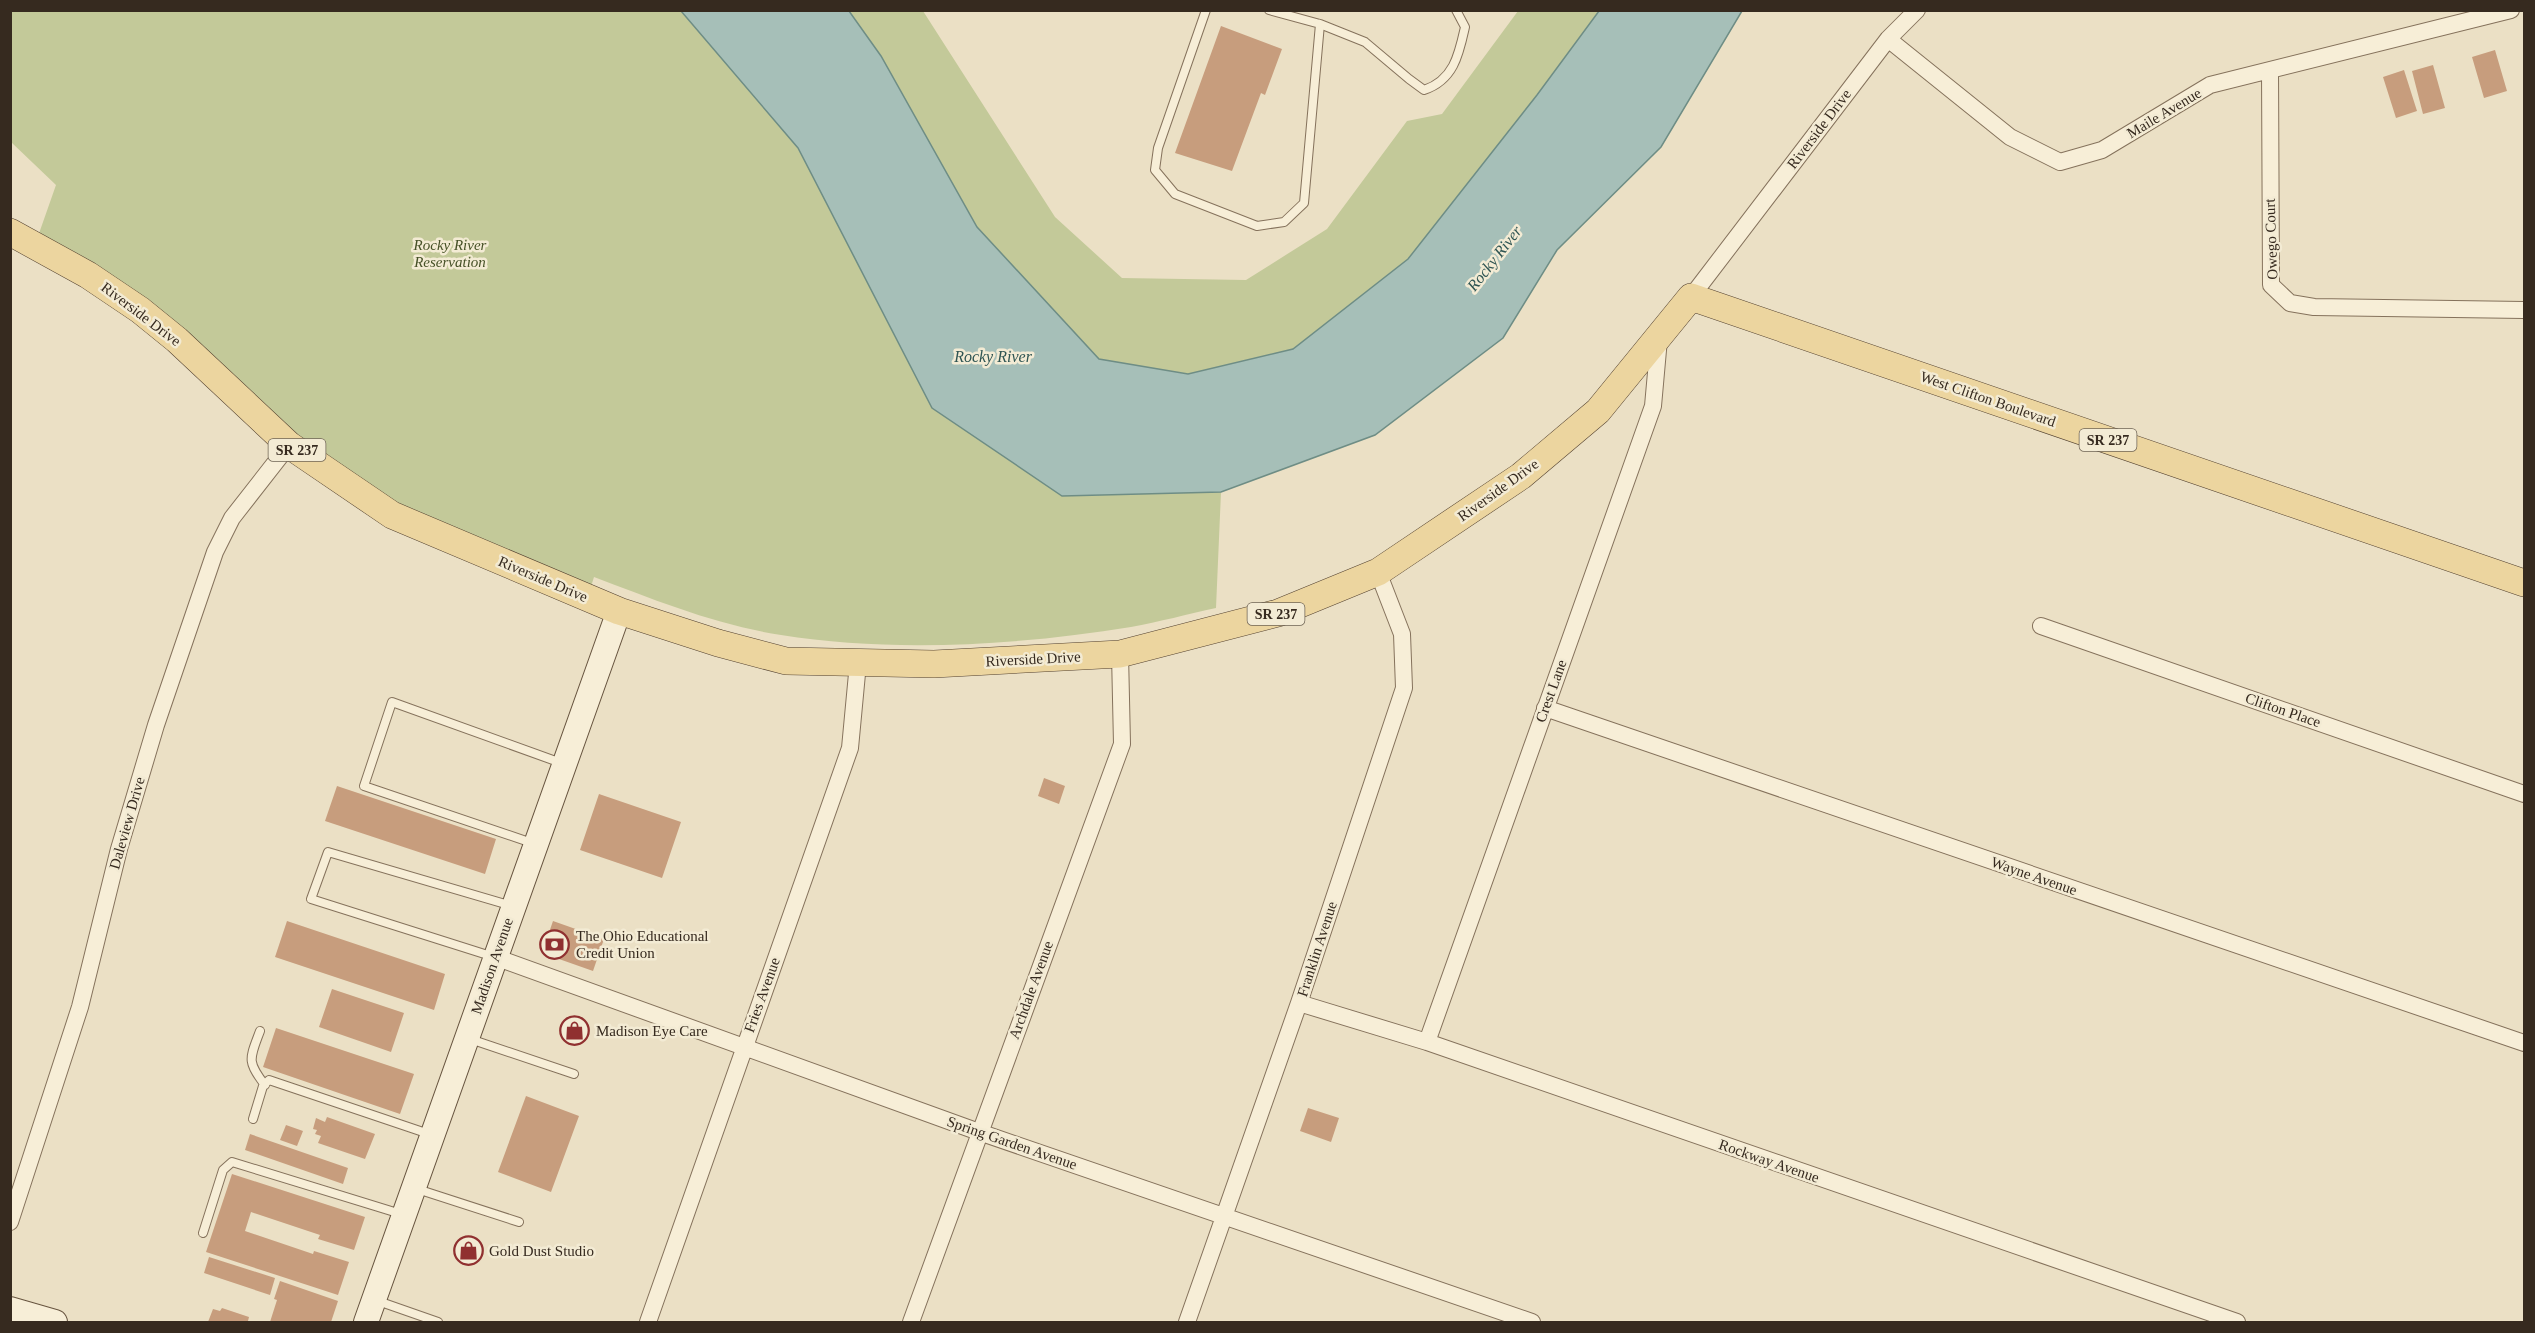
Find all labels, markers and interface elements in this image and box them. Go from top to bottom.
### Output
street label: Maile Avenue [2124,84,2204,141]
street label: Riverside Drive [1784,86,1854,172]
street label: Owego Court [2262,197,2280,280]
water label: Rocky River [1463,222,1526,296]
park label: Rocky River Reservation [413,237,487,270]
street label: Riverside Drive [98,279,184,349]
water label: Rocky River [953,348,1033,366]
street label: West Clifton Boulevard [1918,368,2058,430]
road number: SR 237 [2080,429,2136,451]
road number: SR 237 [268,439,326,461]
street label: Riverside Drive [1455,455,1542,525]
street label: Riverside Drive [496,553,590,605]
road number: SR 237 [1248,603,1304,625]
street label: Riverside Drive [985,648,1081,669]
street label: Crest Lane [1532,657,1570,724]
street label: Clifton Place [2243,690,2323,730]
street label: Daleview Drive [106,775,148,871]
street label: Wayne Avenue [1989,854,2079,898]
street label: Franklin Avenue [1294,899,1340,999]
street label: Madison Avenue [468,915,516,1016]
place label: The Ohio Educational Credit Union [576,928,708,961]
bank icon: The Ohio Educational Credit Union [539,929,571,961]
street label: Archdale Avenue [1006,938,1056,1041]
street label: Fries Avenue [741,955,783,1035]
shop icon: Madison Eye Care [559,1015,591,1047]
place label: Madison Eye Care [596,1023,708,1039]
street label: Spring Garden Avenue [945,1113,1079,1173]
street label: Rockway Avenue [1717,1136,1822,1186]
shop icon: Gold Dust Studio [452,1235,484,1267]
place label: Gold Dust Studio [489,1243,594,1259]

